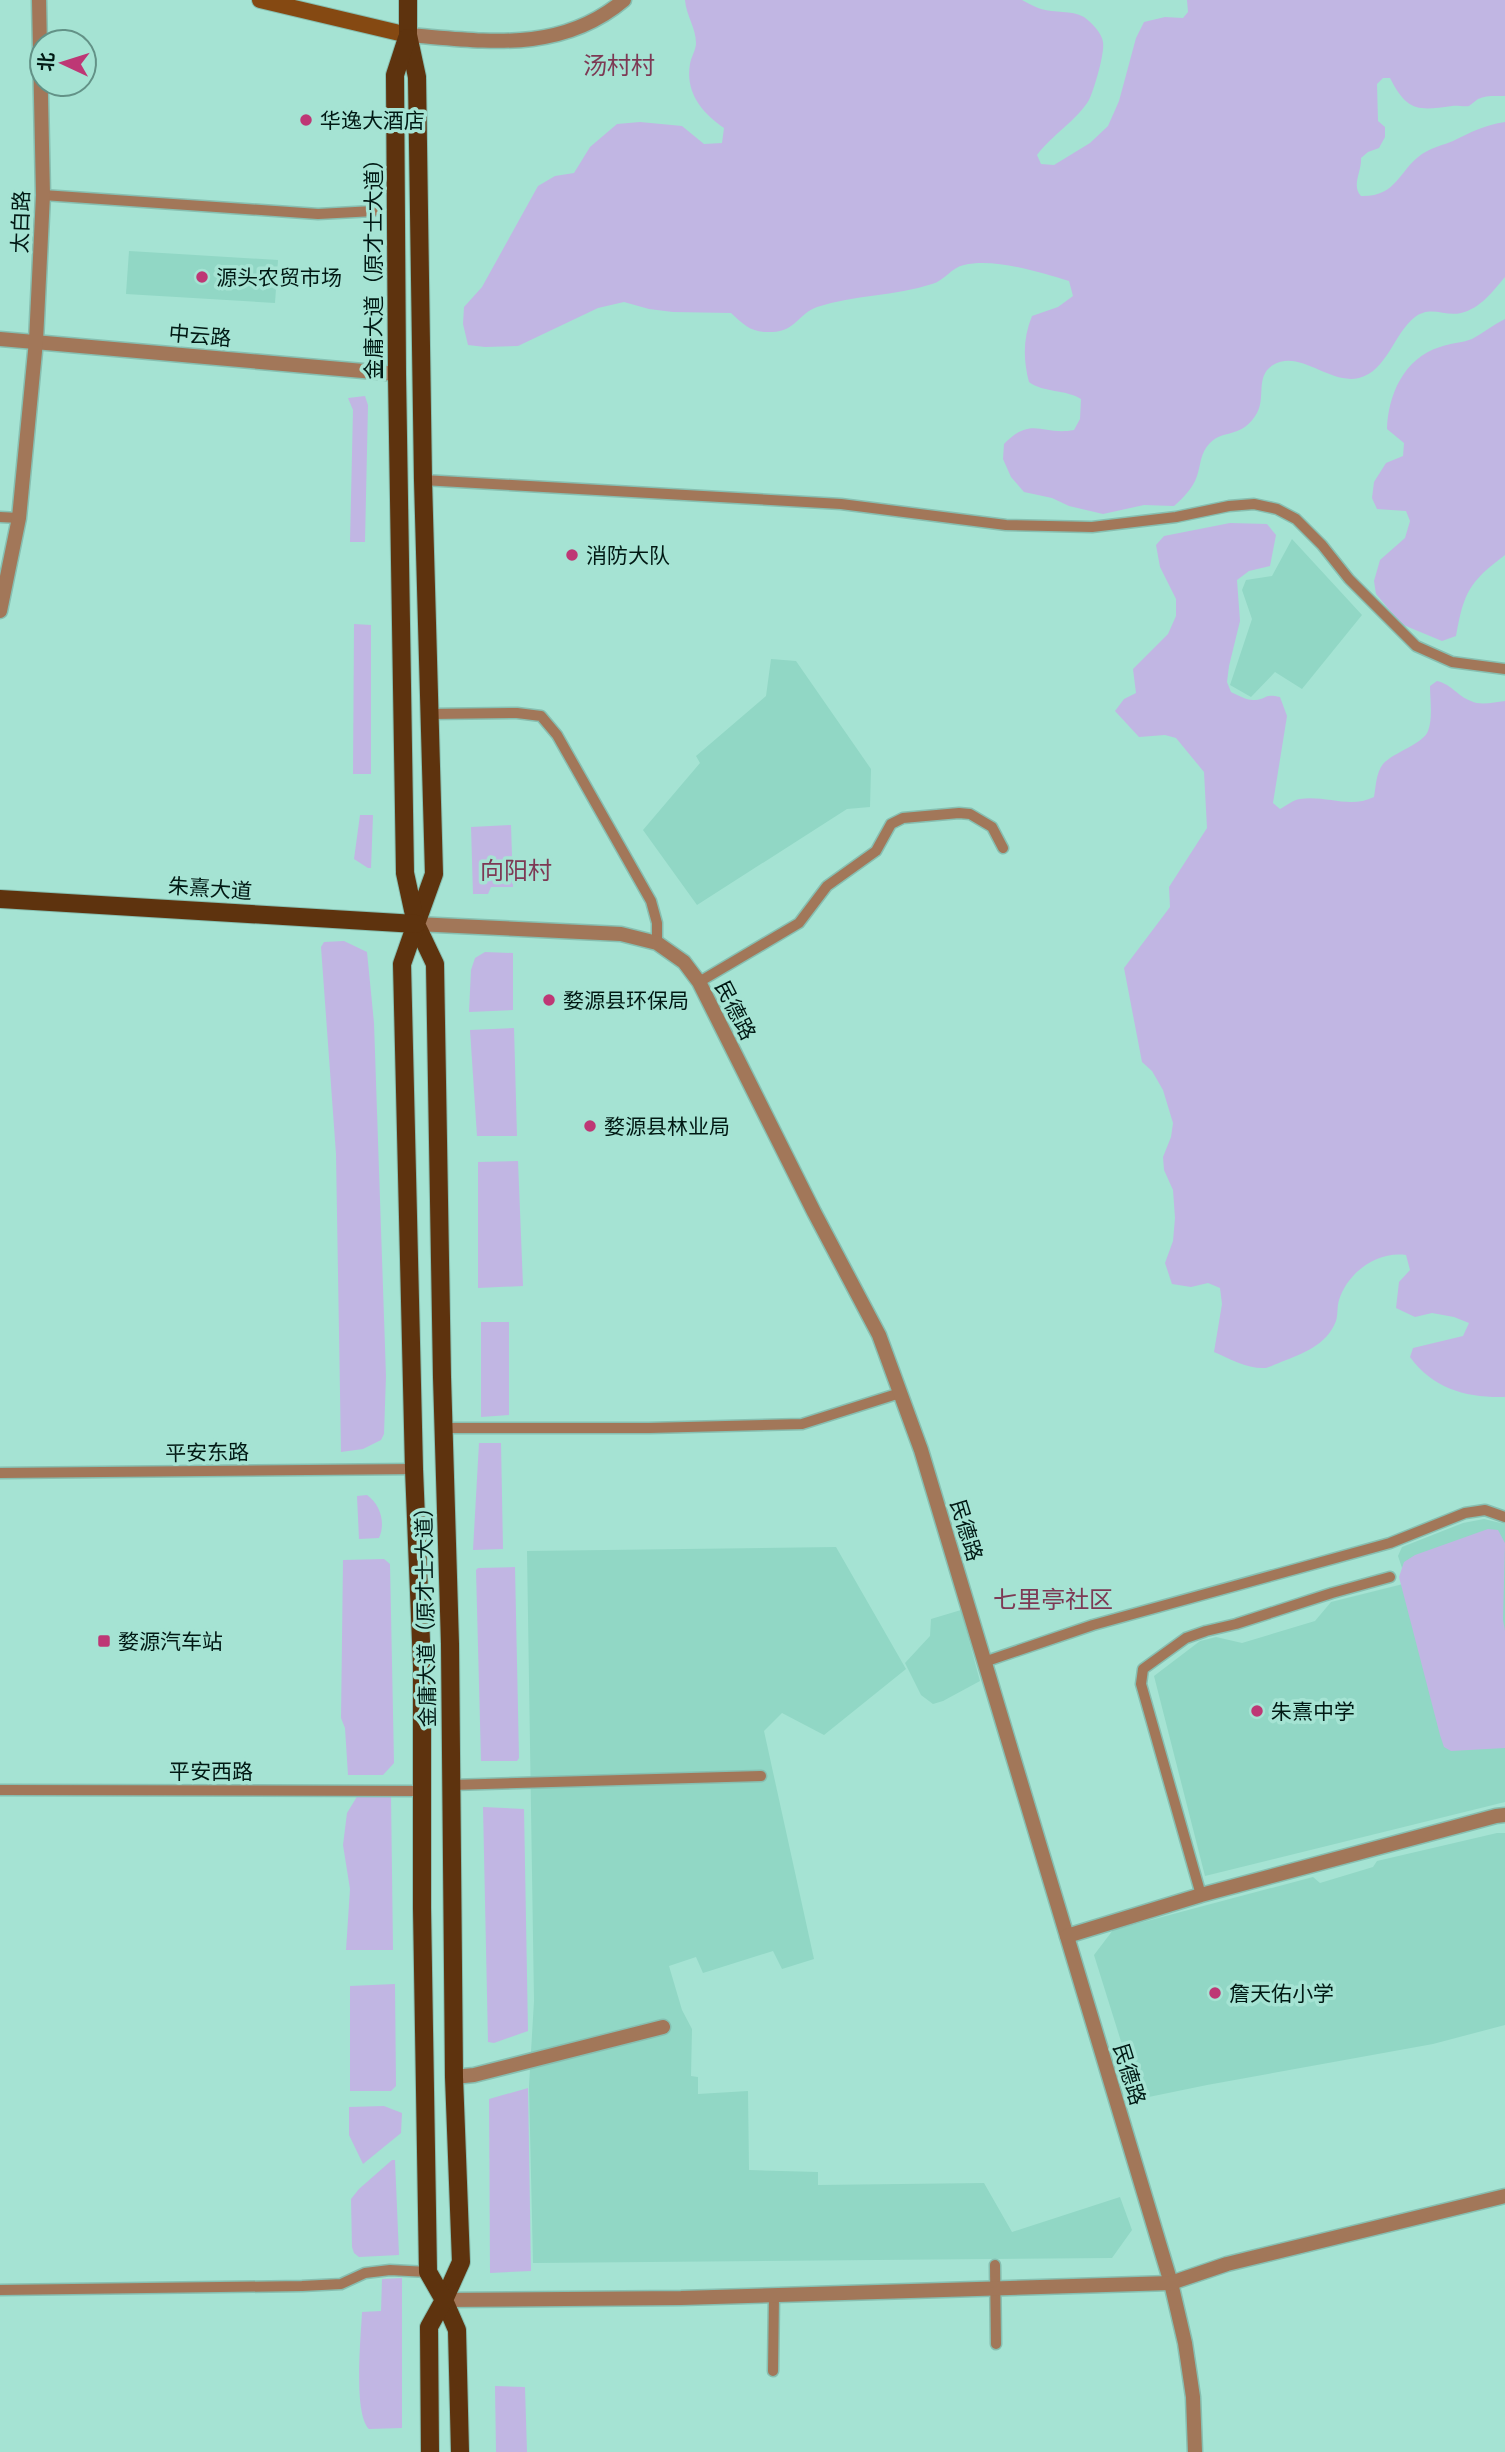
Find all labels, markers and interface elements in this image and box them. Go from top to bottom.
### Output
north arrow [28,28,98,98]
district label: 汤村村 [583,50,655,80]
text: 北 [33,51,59,72]
place label: 华逸大酒店 [320,107,425,133]
marker: 华逸大酒店 [298,112,314,128]
street label: 金庸大道（原才士大道） [360,149,386,380]
street label: 太白路 [6,190,34,254]
place label: 源头农贸市场 [216,264,342,290]
marker: 源头农贸市场 [194,269,210,285]
street label: 中云路 [167,319,233,351]
place label: 消防大队 [586,542,670,568]
marker: 消防大队 [564,547,580,563]
district label: 向阳村 [480,855,552,885]
street label: 朱熹大道 [167,872,253,904]
street label: 民德路 [710,976,762,1044]
place label: 婺源县环保局 [563,987,689,1013]
marker: 婺源县环保局 [541,992,557,1008]
place label: 婺源县林业局 [604,1113,730,1139]
marker: 婺源县林业局 [582,1118,598,1134]
street label: 平安东路 [165,1438,249,1466]
street label: 金庸大道（原才士大道） [410,1496,440,1728]
street label: 民德路 [945,1496,989,1564]
district label: 七里亭社区 [993,1584,1113,1614]
place label: 婺源汽车站 [118,1628,223,1654]
marker: 婺源汽车站 [96,1633,112,1649]
place label: 朱熹中学 [1271,1698,1355,1724]
marker: 朱熹中学 [1249,1703,1265,1719]
street label: 平安西路 [169,1758,253,1784]
place label: 詹天佑小学 [1229,1980,1334,2006]
marker: 詹天佑小学 [1207,1985,1223,2001]
street label: 民德路 [1108,2040,1152,2108]

